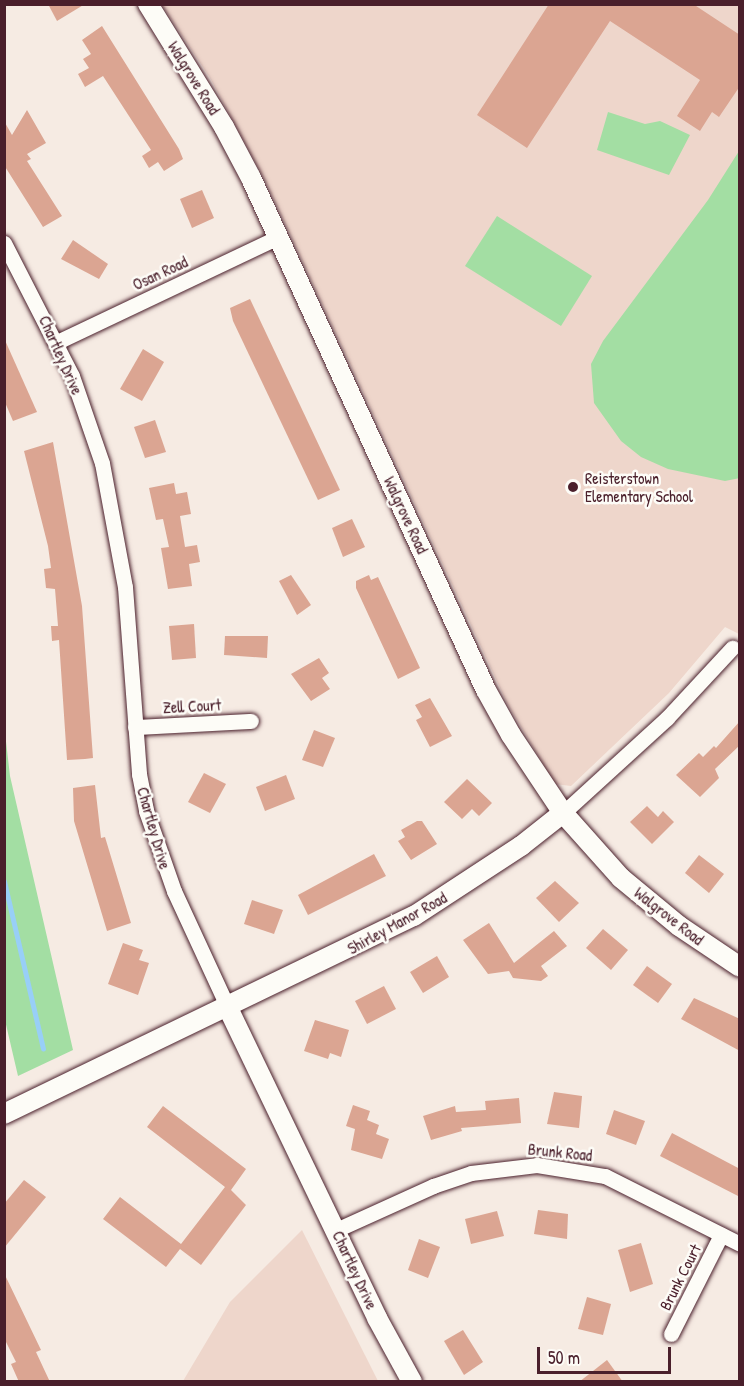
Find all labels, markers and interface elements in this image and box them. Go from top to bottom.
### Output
street label: Walgrove Road [164,38,224,118]
street label: Osan Road [129,252,191,294]
street label: Chartley Drive [35,312,87,398]
place label: Reisterstown Elementary School [585,468,693,506]
street label: Walgrove Road [380,473,432,557]
marker: Reisterstown Elementary School [566,480,580,494]
street label: Zell Court [162,695,222,717]
street label: Chartley Drive [133,785,175,871]
street label: Walgrove Road [630,883,708,949]
street label: Shirley Manor Road [344,888,450,958]
street label: Brunk Road [527,1139,593,1165]
street label: Chartley Drive [328,1228,382,1312]
street label: Brunk Court [655,1241,705,1313]
scale bar [540,1335,674,1373]
text: 50 m [548,1345,580,1370]

